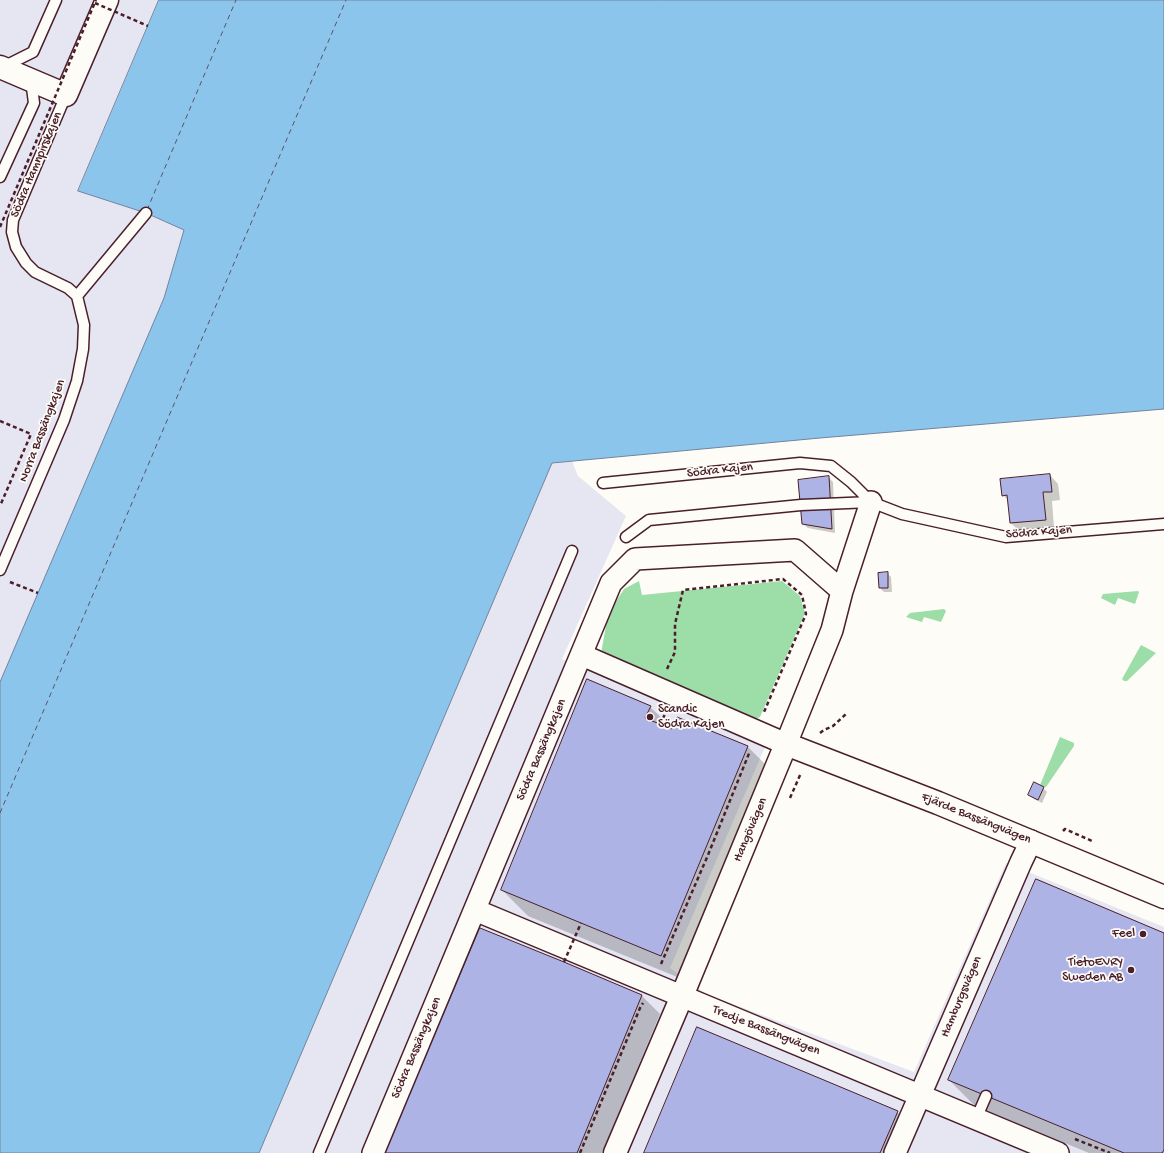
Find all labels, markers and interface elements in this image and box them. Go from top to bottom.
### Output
street label: Södra Hamnpirskajen [8,110,66,220]
street label: Norra Bassängkajen [16,377,70,485]
street label: Södra Kajen [686,460,754,482]
street label: Södra Kajen [1005,523,1073,543]
street label: Södra Bassängkajen [513,697,571,803]
place label: Scandic Södra Kajen [658,702,724,733]
marker: Scandic Södra Kajen [645,712,655,722]
street label: Fjärde Bassängvägen [919,790,1033,848]
street label: Hangövägen [730,796,772,864]
place label: Feel [1112,926,1135,942]
marker: Feel [1138,929,1148,939]
street label: Hamburgsvägen [938,954,986,1040]
place label: TietoEVRY Sweden AB [1062,955,1123,986]
marker: TietoEVRY Sweden AB [1126,965,1136,975]
street label: Södra Bassängkajen [388,995,446,1101]
street label: Tredje Bassängvägen [710,1002,822,1060]

